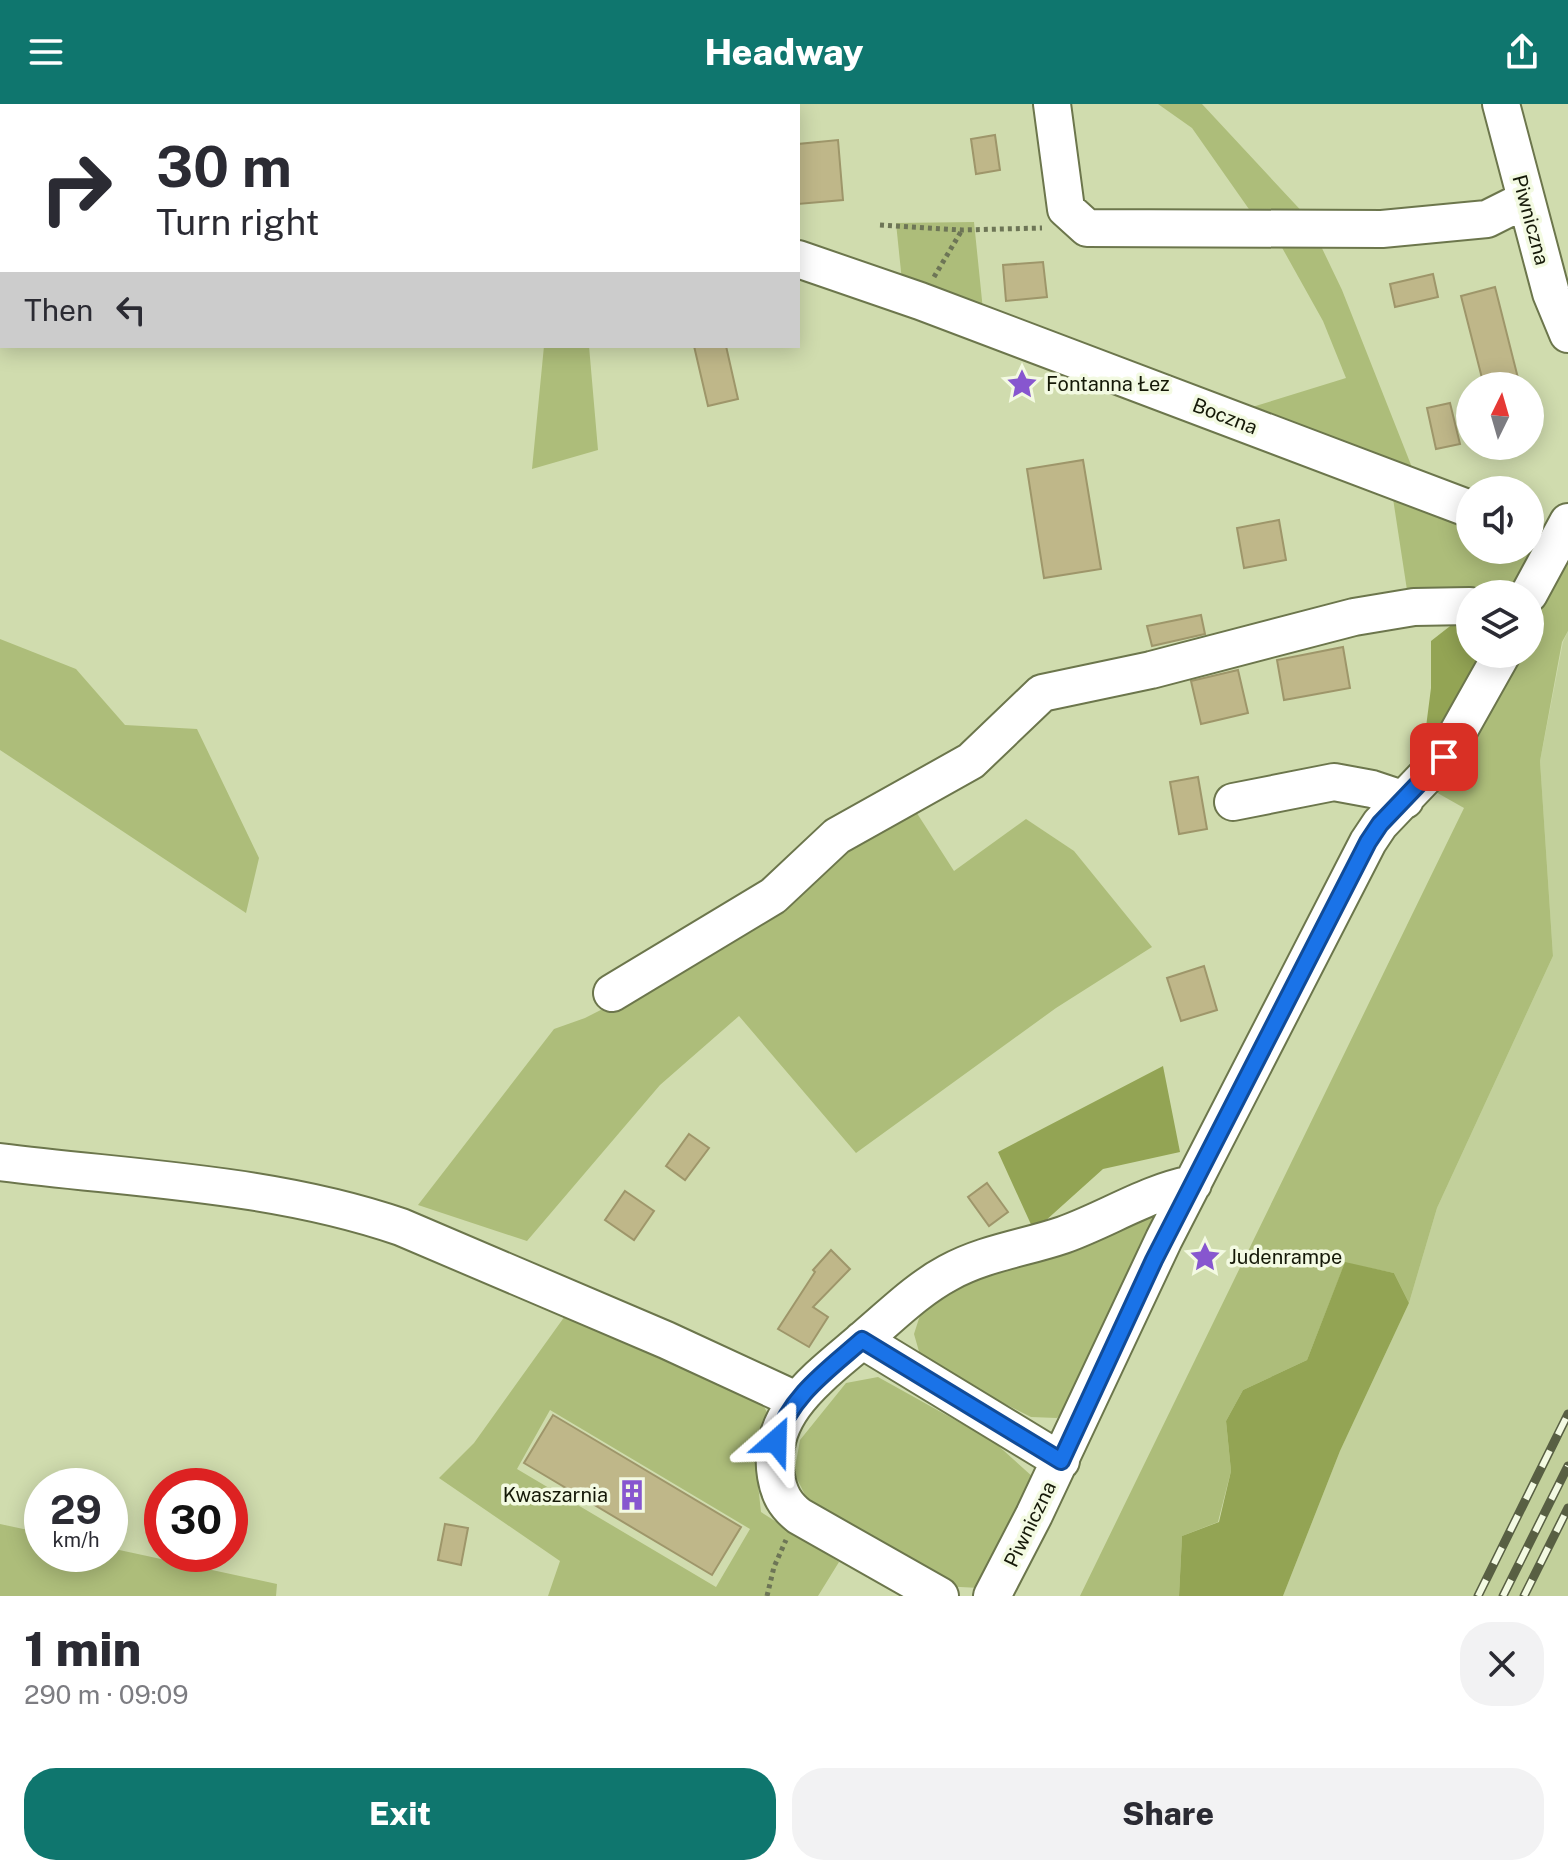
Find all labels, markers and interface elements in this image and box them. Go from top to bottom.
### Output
icon: menu [24,30,68,74]
icon: share [1500,30,1544,74]
text: Headway [704,31,864,73]
text: 30 m [156,134,292,200]
icon: right [24,136,128,240]
street label: Piwniczna [1507,172,1555,268]
text: Turn right [156,201,319,243]
icon: left [109,288,153,332]
text: Then [24,292,93,328]
place icon: Fontanna Łez [1005,367,1039,401]
place label: Fontanna Łez [1046,372,1170,396]
north arrow [1456,372,1544,460]
map controls [1456,372,1544,668]
street label: Boczna [1189,393,1261,439]
button: sound [1456,476,1544,564]
button: layers [1456,580,1544,668]
pin [1410,723,1478,791]
icon: arrive [1422,735,1466,779]
place icon: Judenrampe [1188,1240,1222,1274]
place label: Judenrampe [1229,1245,1342,1269]
position arrow [734,1399,818,1483]
speed limit sign: 30 [144,1468,248,1572]
street label: Piwniczna [999,1477,1061,1571]
building icon: Kwaszarnia [615,1478,649,1512]
place label: Kwaszarnia [503,1483,608,1507]
text: 29 [50,1486,102,1533]
text: km/h [52,1528,100,1552]
text: 1 min [24,1620,141,1677]
button: close [1460,1622,1544,1706]
text: 290 m · 09:09 [24,1679,189,1710]
button: Exit [24,1768,776,1860]
button: Share [792,1768,1544,1860]

